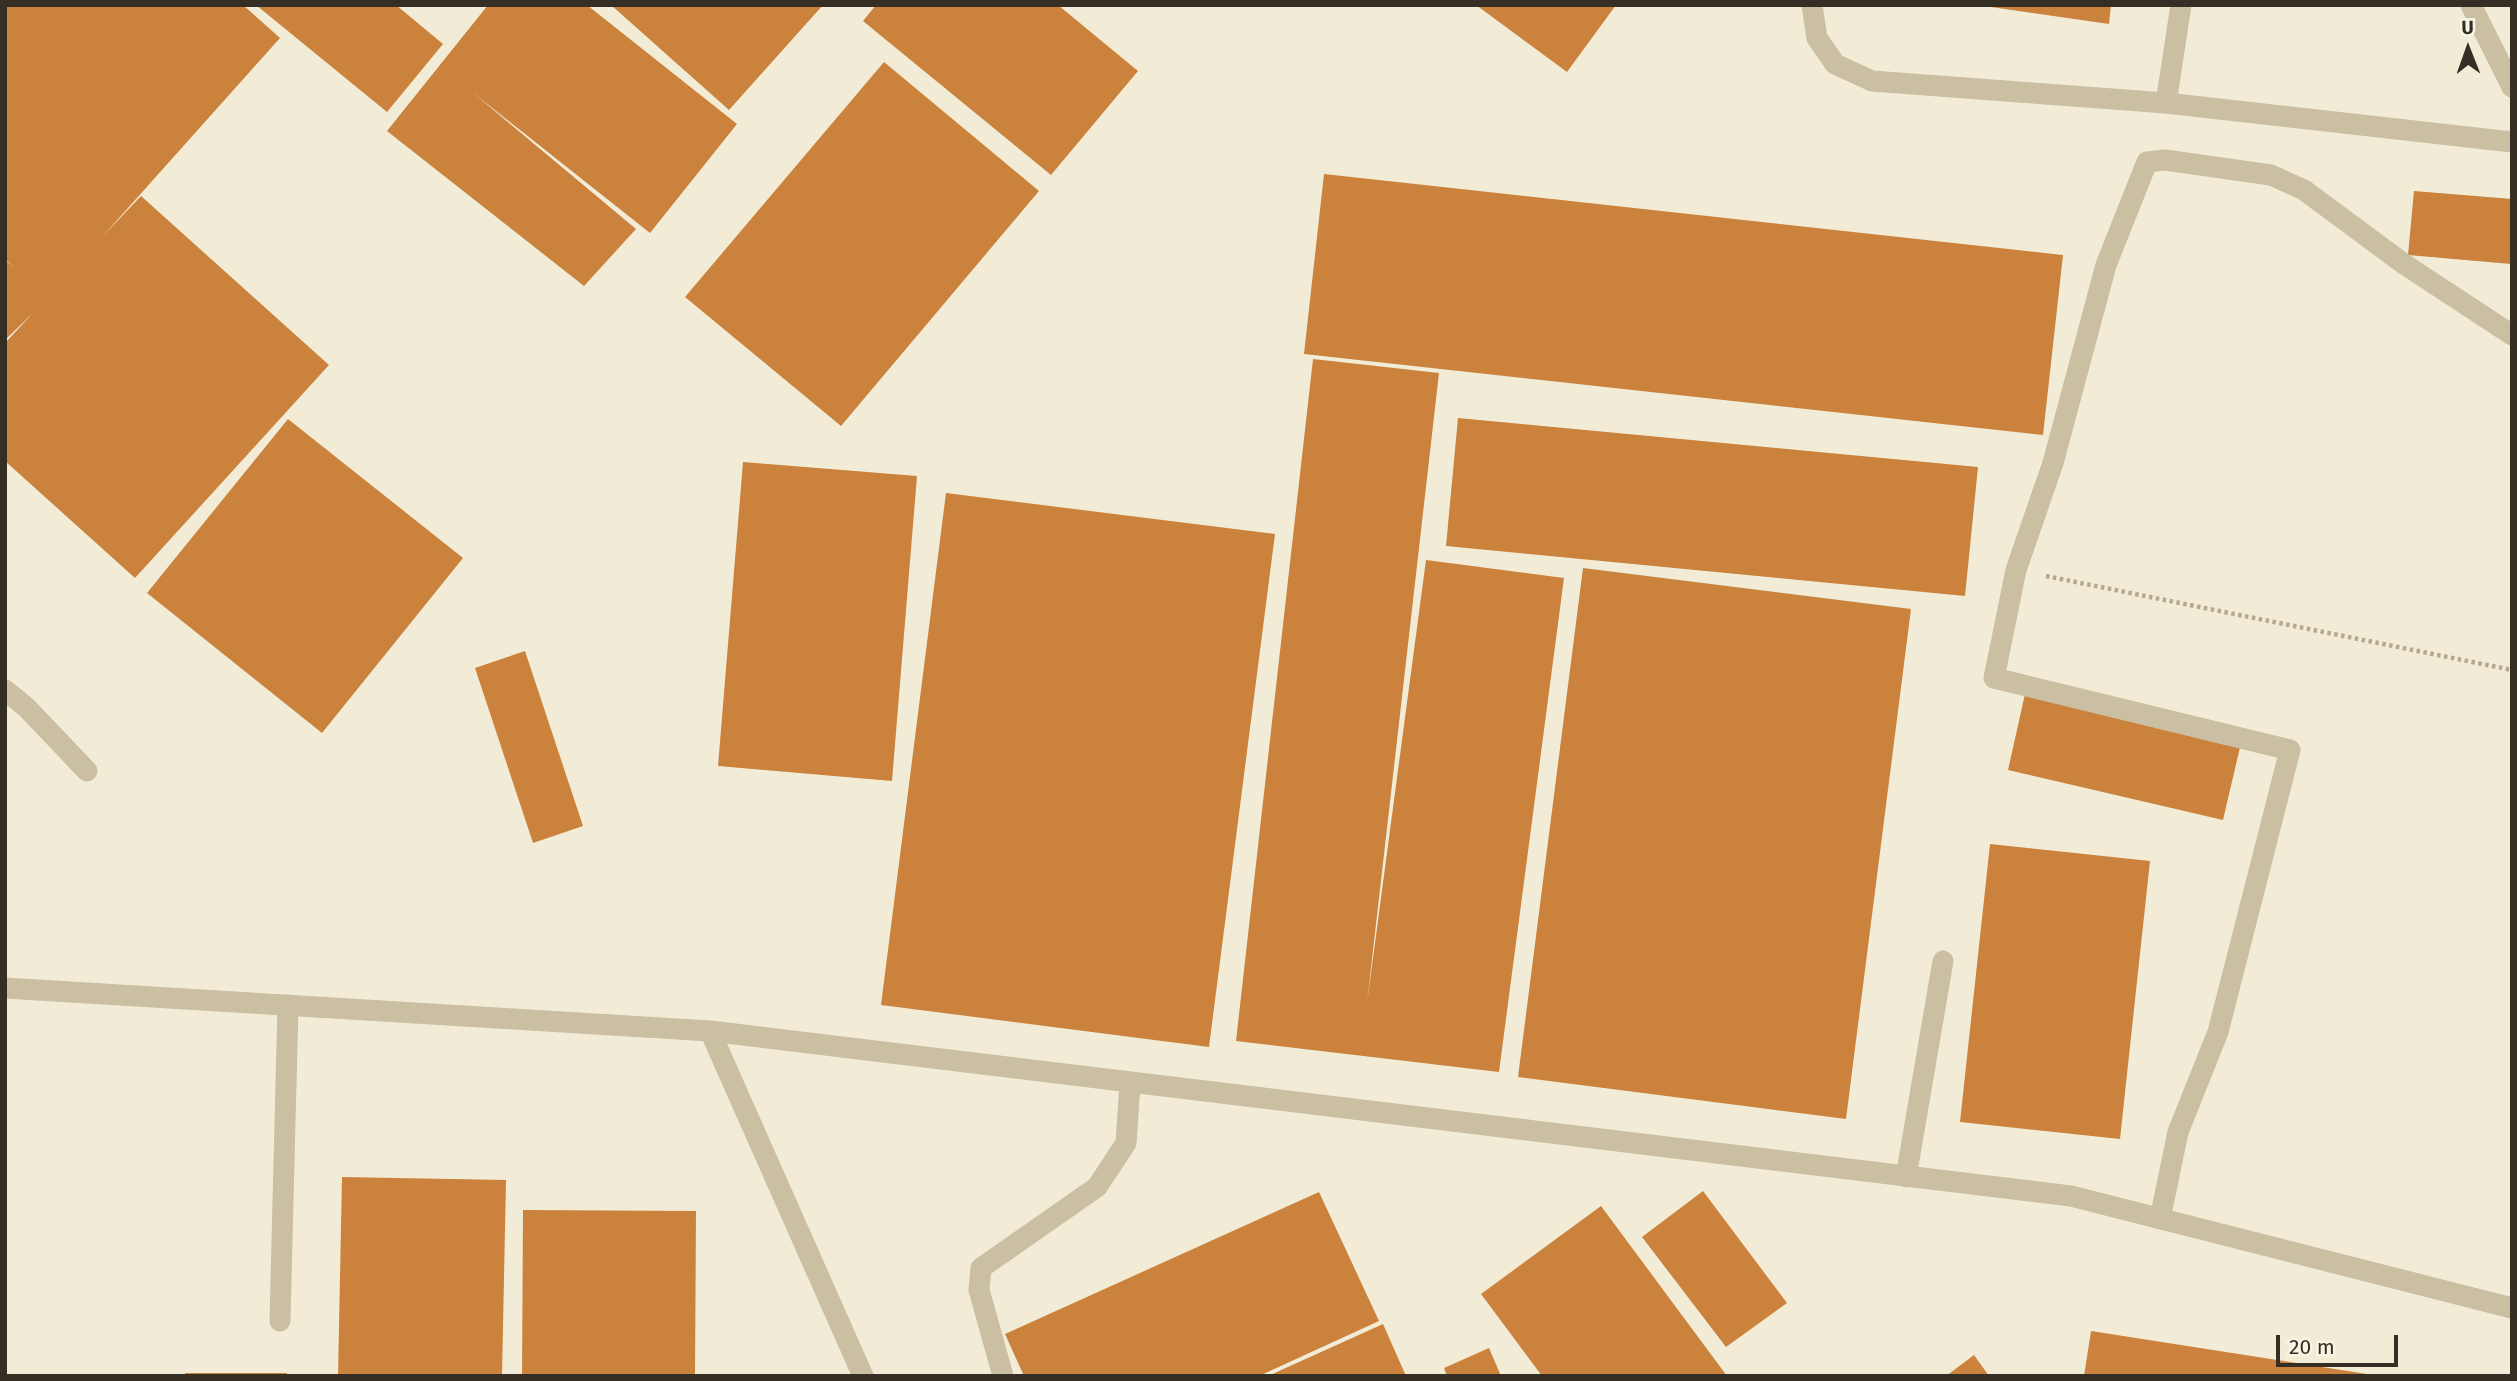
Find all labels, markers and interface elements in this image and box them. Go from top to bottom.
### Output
north arrow [2433,14,2503,84]
text: U [2461,16,2474,39]
scale bar [2279,1322,2402,1366]
text: 20 m [2289,1334,2335,1360]

